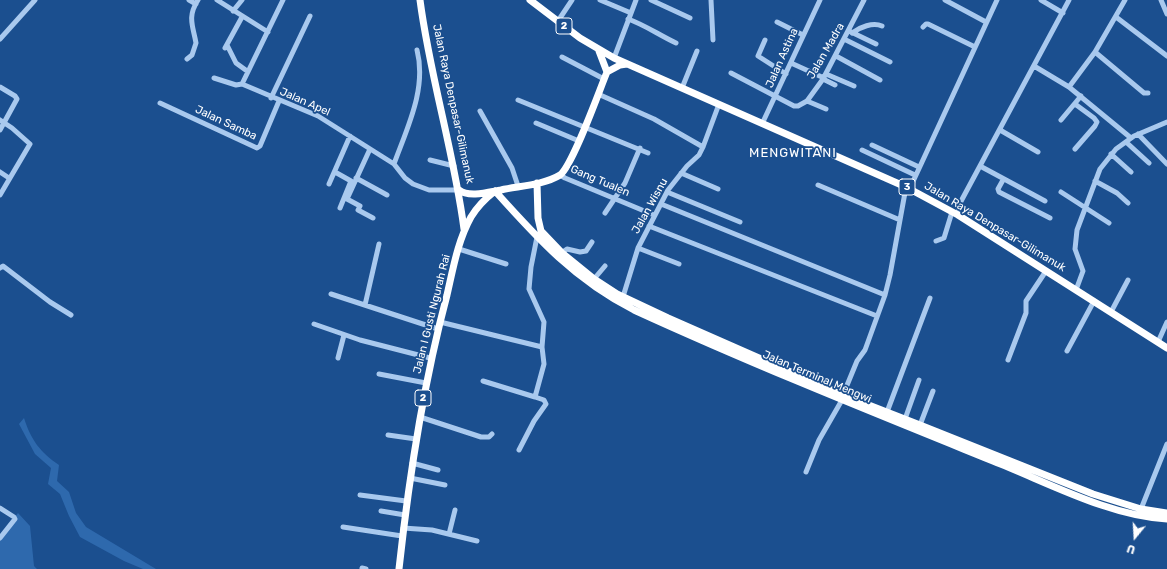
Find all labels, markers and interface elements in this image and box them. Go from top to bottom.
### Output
road number: 2 [556,18,572,34]
street label: Jalan Madra [805,21,847,81]
street label: Jalan Raya Denpasar-Gilimanuk [430,23,476,185]
street label: Jalan Astina [763,26,801,90]
street label: Jalan Apel [278,85,332,119]
street label: Jalan Samba [193,103,259,143]
district label: MENGWITANI [749,145,837,161]
street label: Gang Tualen [568,163,632,199]
street label: Jalan Wisnu [629,176,671,236]
road number: 3 [899,179,915,195]
street label: Jalan Raya Denpasar-Gilimanuk [922,179,1068,275]
street label: Jalan I Gusti Ngurah Rai [411,253,453,375]
street label: Jalan Terminal Mengwi [761,348,873,406]
road number: 2 [415,390,431,406]
north arrow [1115,517,1155,557]
text: U [1125,541,1137,556]

